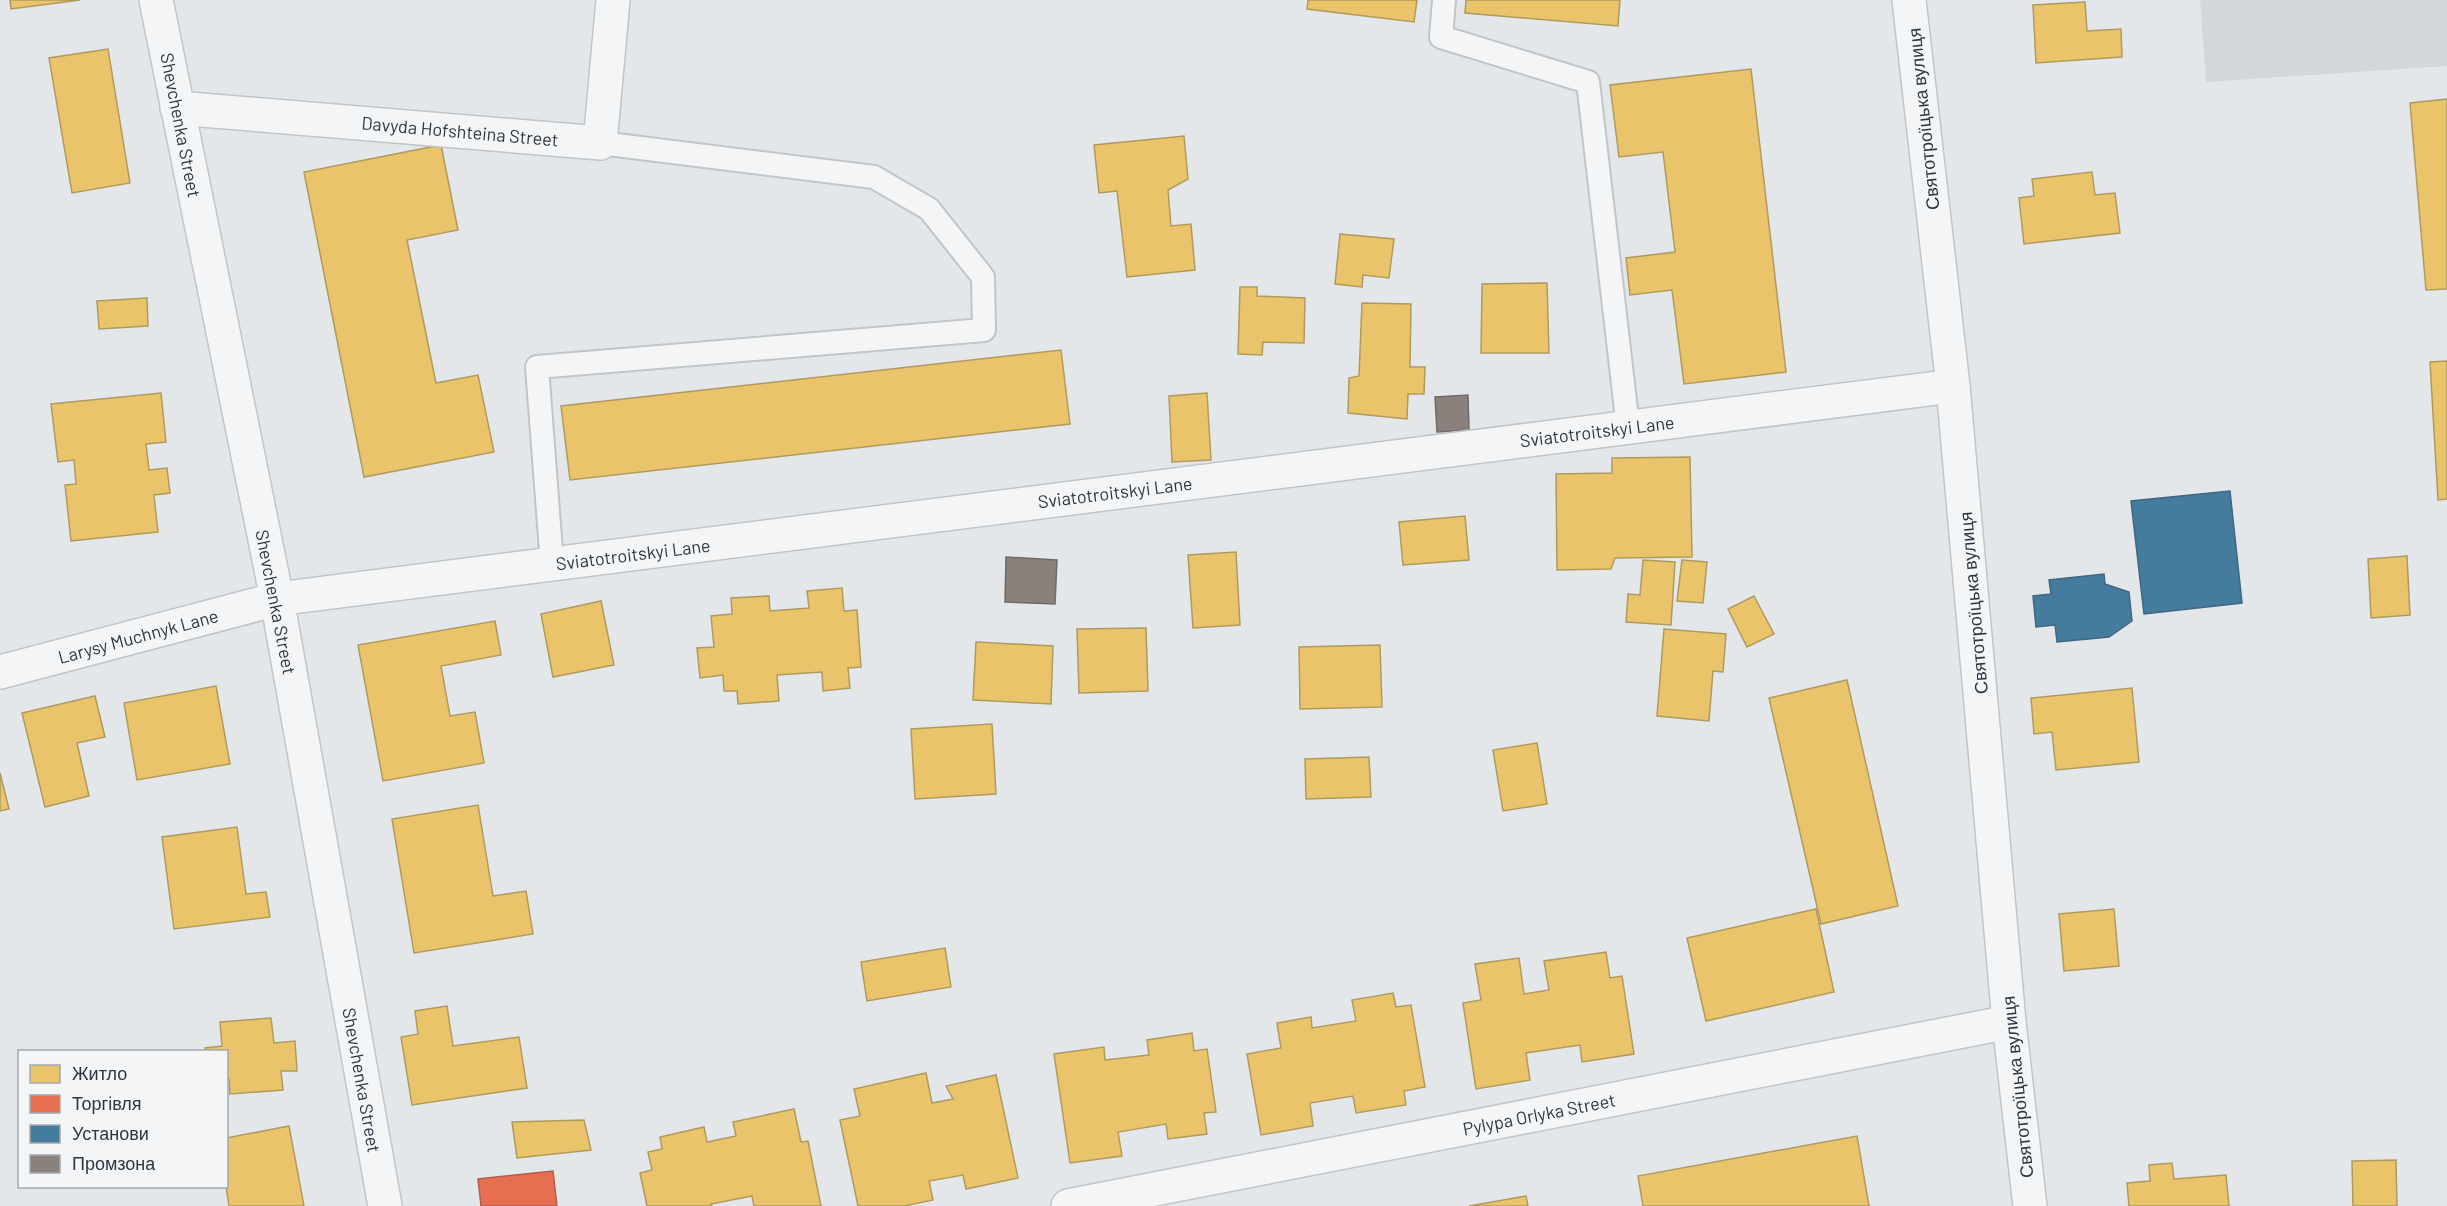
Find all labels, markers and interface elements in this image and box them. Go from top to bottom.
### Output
street label: Святотроїцька вулиця [1902,27,1944,211]
street label: Shevchenka Street [156,51,206,199]
street label: Davyda Hofshteina Street [361,111,559,151]
street label: Sviatotroitskyi Lane [1518,411,1676,451]
street label: Sviatotroitskyi Lane [1036,472,1194,512]
street label: Святотроїцька вулиця [1954,511,1992,695]
street label: Shevchenka Street [251,528,301,676]
street label: Sviatotroitskyi Lane [554,534,712,574]
street label: Larysy Muchnyk Lane [56,604,220,668]
street label: Святотроїцька вулиця [1996,995,2038,1179]
street label: Shevchenka Street [338,1006,386,1154]
legend [18,1050,228,1188]
text: Житло [72,1062,127,1084]
street label: Pylypa Orlyka Street [1461,1088,1617,1140]
text: Торгівля [72,1092,142,1114]
text: Установи [72,1122,149,1144]
text: Промзона [72,1152,156,1174]

